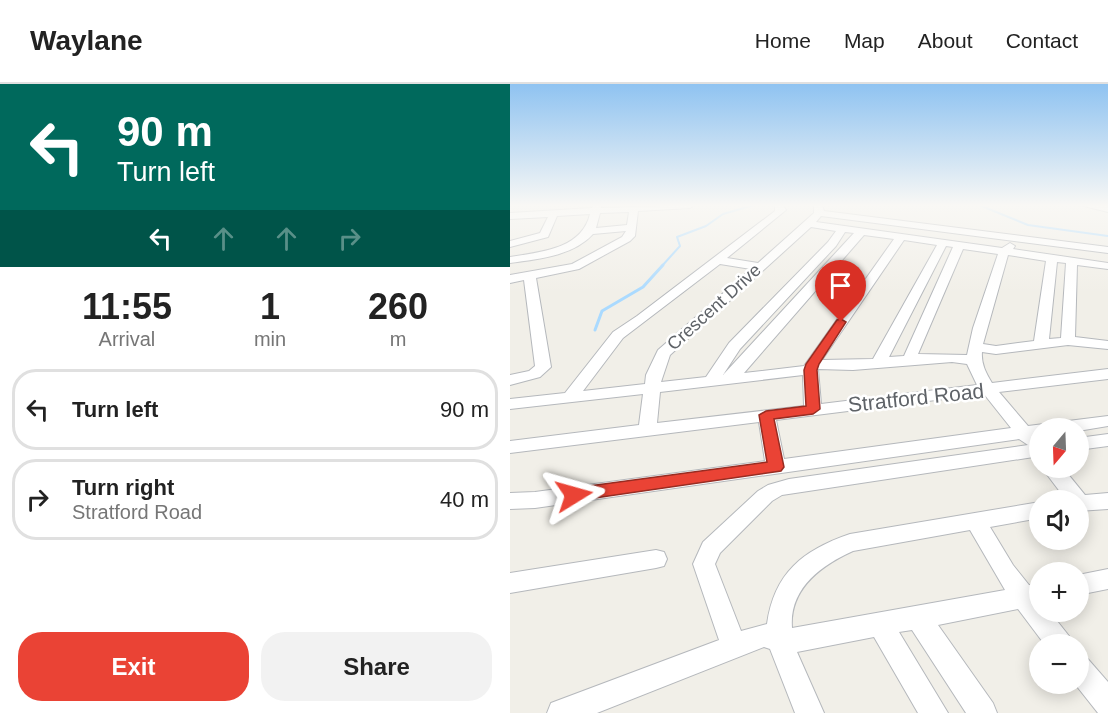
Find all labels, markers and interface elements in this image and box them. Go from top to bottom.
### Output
text: Waylane [30,25,143,56]
text: Home [755,29,811,52]
text: Map [844,29,885,52]
text: About [918,29,973,52]
text: Contact [1006,29,1078,52]
icon: left [18,108,96,186]
text: 90 m [117,108,213,155]
text: Turn left [117,157,215,187]
icon: left [144,222,177,255]
icon: ahead [207,222,240,255]
icon: ahead [270,222,303,255]
icon: right [333,222,366,255]
street label: Crescent Drive [663,260,765,354]
pin [815,260,866,322]
icon: arrive [824,269,857,302]
text: 11:55 [82,286,172,327]
text: 1 [260,286,280,327]
text: 260 [368,286,428,327]
text: Arrival [99,328,155,350]
text: min [254,328,286,350]
text: m [390,328,406,350]
street label: Stratford Road [847,379,985,416]
icon: left [21,393,54,426]
text: Turn left [72,397,158,422]
text: 90 m [440,397,489,422]
north arrow [1029,418,1089,478]
map controls [1029,418,1089,694]
position arrow [542,463,606,527]
text: Turn right [72,475,174,500]
icon: right [21,483,54,516]
text: 40 m [440,487,489,512]
button: sound [1029,490,1089,550]
text: Stratford Road [72,501,202,523]
button: + [1029,562,1089,622]
button: Exit [18,632,249,701]
button: Share [261,632,492,701]
button: − [1029,634,1089,694]

